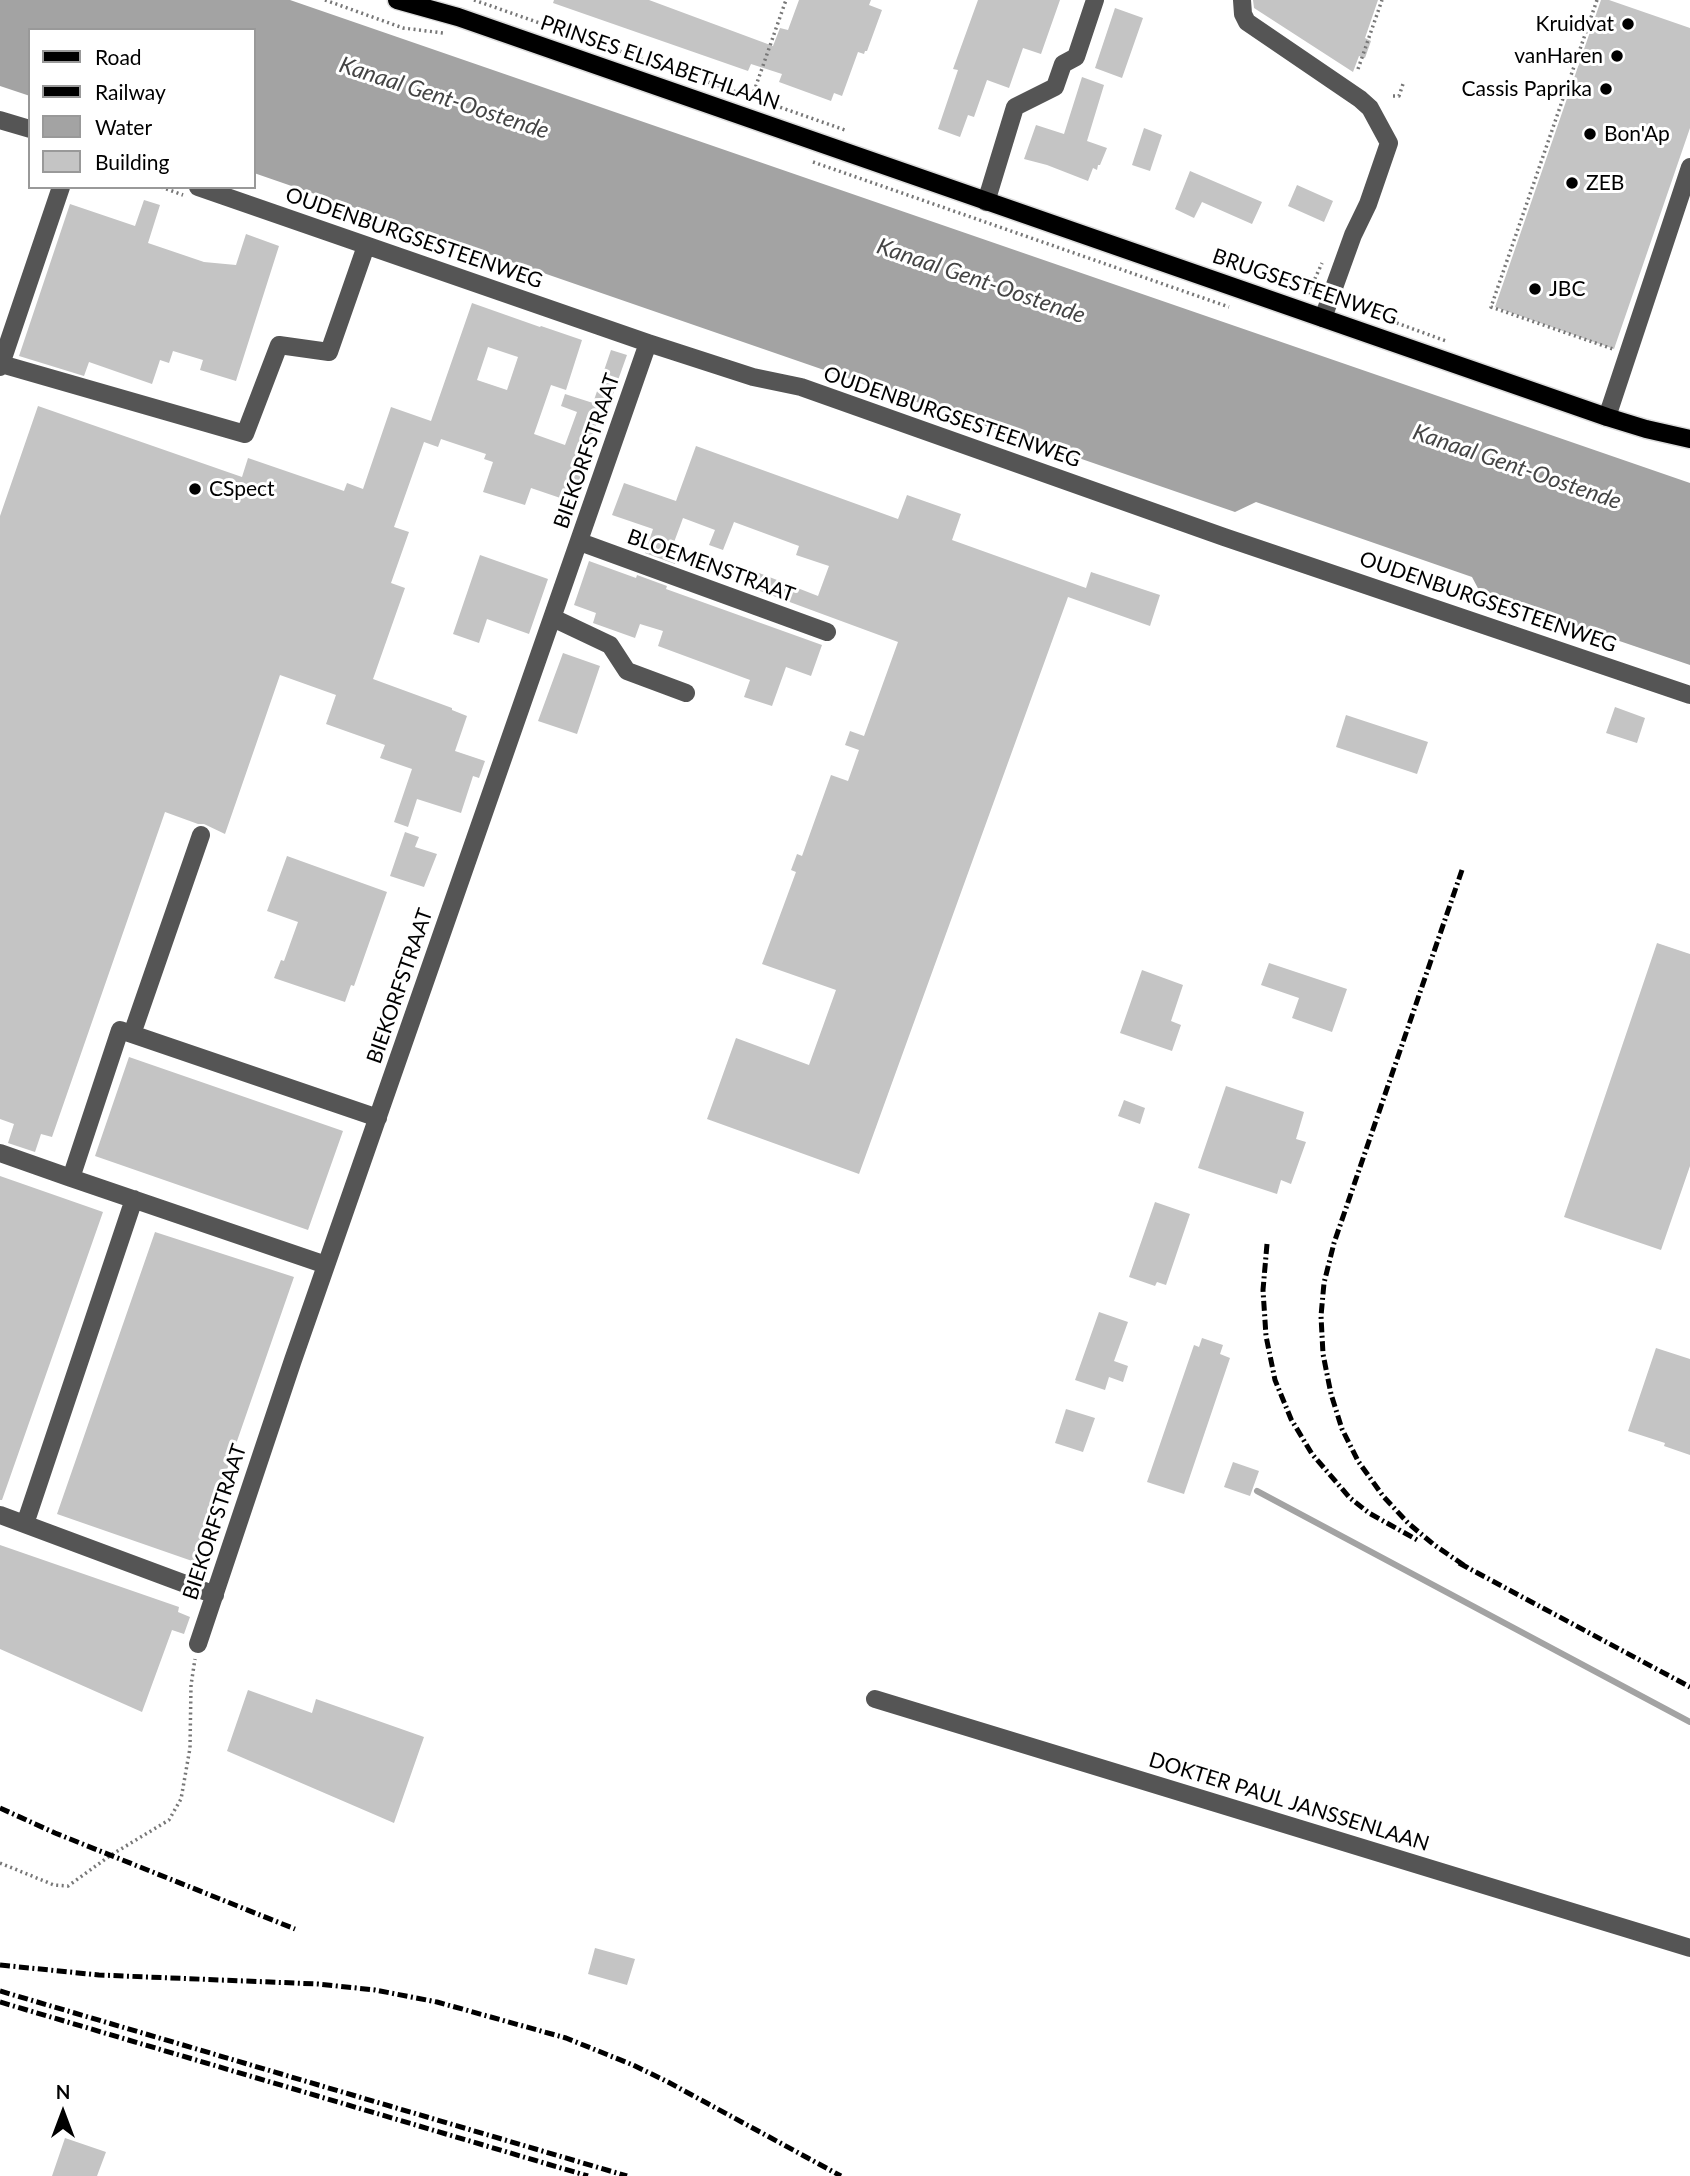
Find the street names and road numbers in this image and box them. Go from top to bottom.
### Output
street label: PRINSES ELISABETHLAAN [537,10,783,116]
street label: OUDENBURGSESTEENWEG [282,182,546,294]
street label: BRUGSESTEENWEG [1209,244,1401,330]
street label: OUDENBURGSESTEENWEG [820,361,1084,473]
street label: BIEKORFSTRAAT [549,370,625,532]
street label: BLOEMENSTRAAT [624,524,798,608]
street label: OUDENBURGSESTEENWEG [1356,546,1620,658]
street label: BIEKORFSTRAAT [362,905,438,1067]
street label: BIEKORFSTRAAT [178,1441,252,1603]
street label: DOKTER PAUL JANSSENLAAN [1146,1747,1432,1857]

